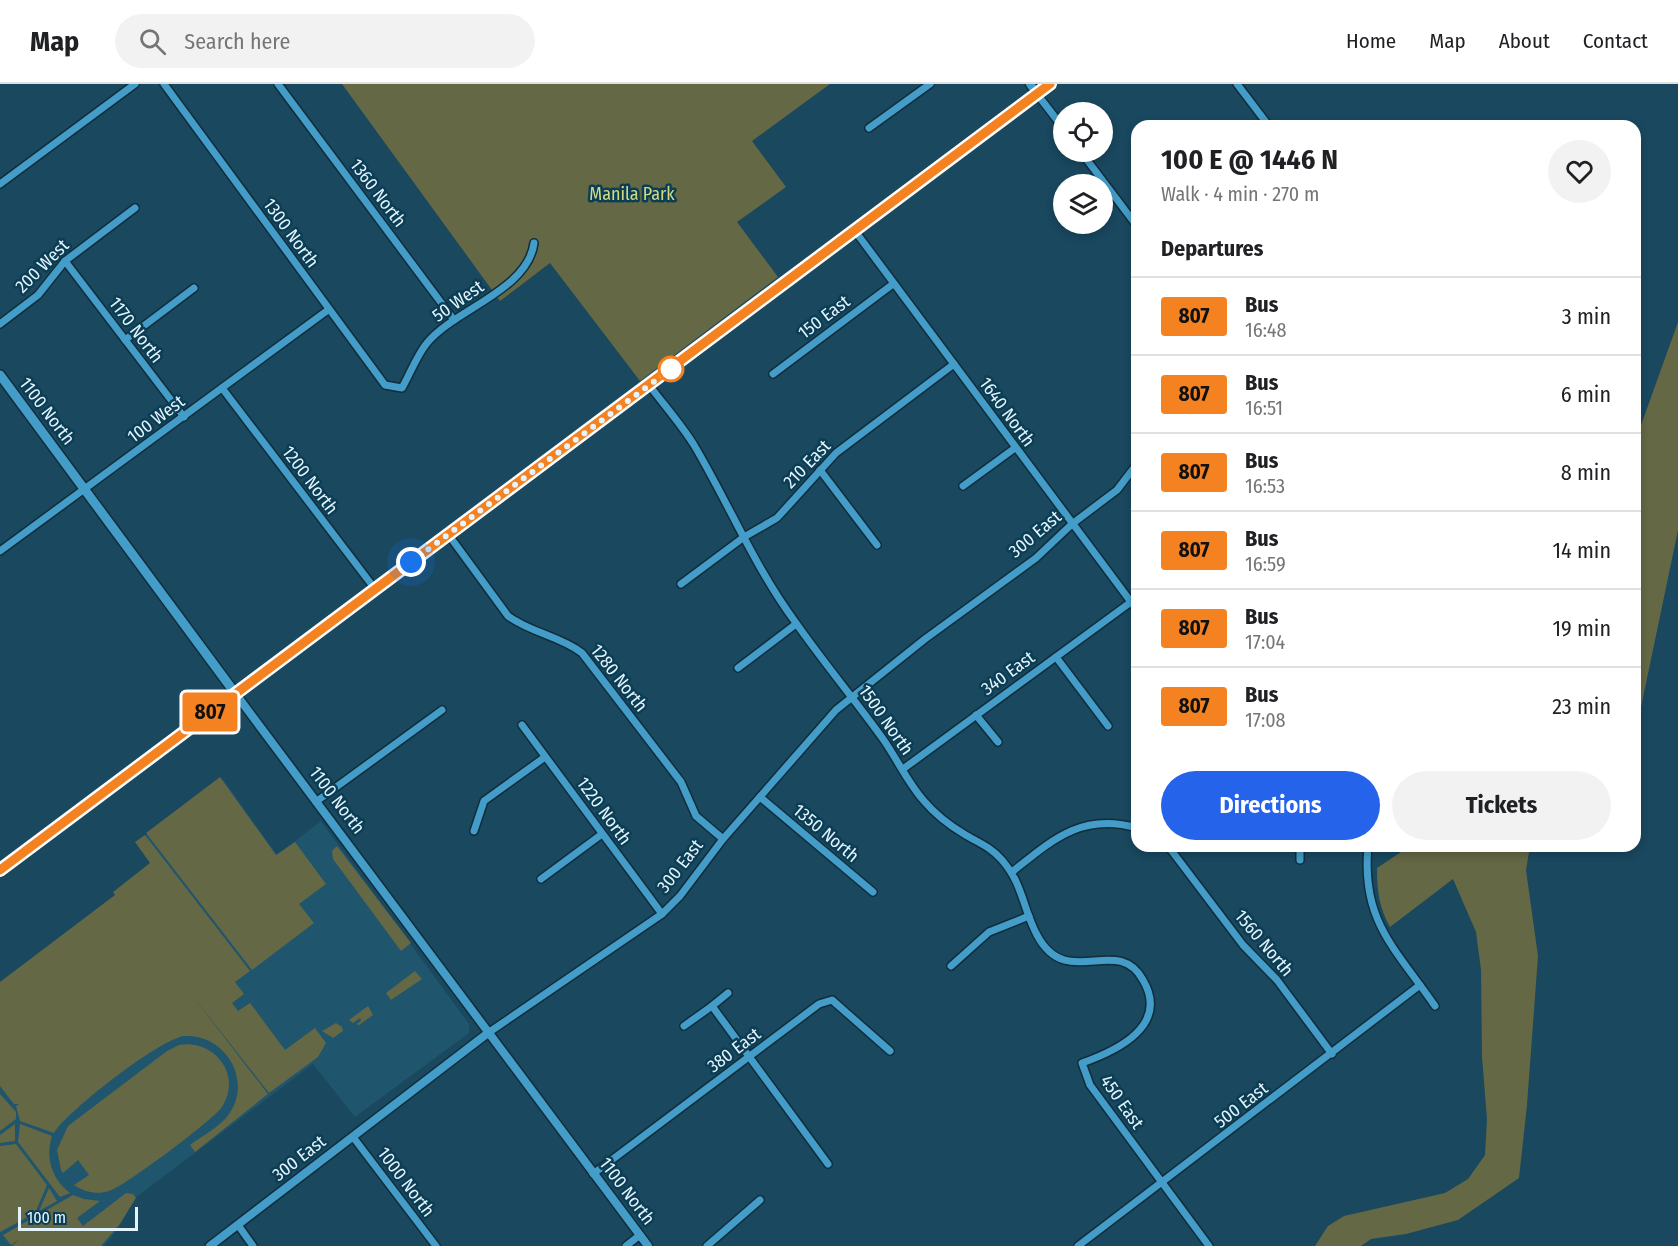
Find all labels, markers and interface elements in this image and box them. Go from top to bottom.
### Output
search box [115,14,535,68]
text: Map [30,25,79,58]
icon: search [136,25,169,58]
text: Search here [184,28,290,55]
text: Home [1346,28,1396,54]
text: Map [1429,28,1466,54]
text: About [1499,28,1550,54]
text: Contact [1583,28,1648,54]
map controls [1053,102,1113,234]
button: locate [1053,102,1113,162]
button: heart [1548,140,1611,203]
text: 100 E @ 1446 N [1161,143,1338,176]
street label: 1360 North [345,155,411,231]
button: layers [1053,174,1113,234]
text: Walk · 4 min · 270 m [1161,182,1319,206]
park label: Manila Park [589,183,675,205]
street label: 1300 North [259,194,323,272]
street label: 200 West [11,235,73,297]
text: Departures [1161,235,1263,262]
street label: 50 West [428,275,488,327]
street label: 150 East [794,290,854,344]
text: Bus [1245,291,1278,318]
street label: 1170 North [104,293,168,367]
text: 807 [1178,303,1210,329]
text: 3 min [1562,303,1611,330]
text: 16:48 [1245,318,1287,342]
unlabelled marker [658,356,684,382]
text: Bus [1245,369,1278,396]
street label: 1100 North [14,373,80,449]
street label: 1640 North [974,373,1040,451]
text: 807 [1178,381,1210,407]
text: 6 min [1561,381,1611,408]
street label: 100 West [123,390,189,448]
text: 16:51 [1245,396,1283,420]
street label: 210 East [779,435,835,493]
street label: 1200 North [277,441,343,519]
text: Bus [1245,447,1278,474]
text: 807 [1178,459,1210,485]
text: 8 min [1561,459,1611,486]
text: 16:53 [1245,474,1285,498]
street label: 300 East [1004,506,1066,562]
text: Bus [1245,525,1278,552]
text: 807 [1178,537,1210,563]
text: 14 min [1553,537,1611,564]
your location [396,547,426,577]
text: 16:59 [1245,552,1286,576]
text: Bus [1245,603,1278,630]
text: 807 [1178,615,1210,641]
text: 19 min [1553,615,1611,642]
text: 17:04 [1245,630,1285,654]
street label: 1280 North [586,640,652,716]
street label: 340 East [977,646,1039,700]
street label: 1500 North [854,681,918,759]
text: Bus [1245,681,1278,708]
line badge: 807 [176,692,244,732]
text: 807 [1178,693,1210,719]
text: 23 min [1552,693,1611,720]
text: 807 [194,699,226,725]
text: 17:08 [1245,708,1286,732]
street label: 1100 North [304,762,370,838]
button: Directions [1161,771,1380,840]
button: Tickets [1392,771,1611,840]
street label: 1220 North [572,773,636,849]
street label: 1350 North [789,799,863,867]
street label: 300 East [652,835,708,897]
street label: 1560 North [1230,905,1298,981]
street label: 380 East [703,1023,765,1077]
street label: 450 East [1096,1071,1149,1133]
street label: 500 East [1210,1077,1272,1133]
street label: 300 East [268,1130,330,1186]
street label: 1000 North [373,1143,439,1221]
street label: 1100 North [594,1153,660,1229]
scale bar [18,1204,138,1232]
text: 100 m [27,1208,66,1227]

